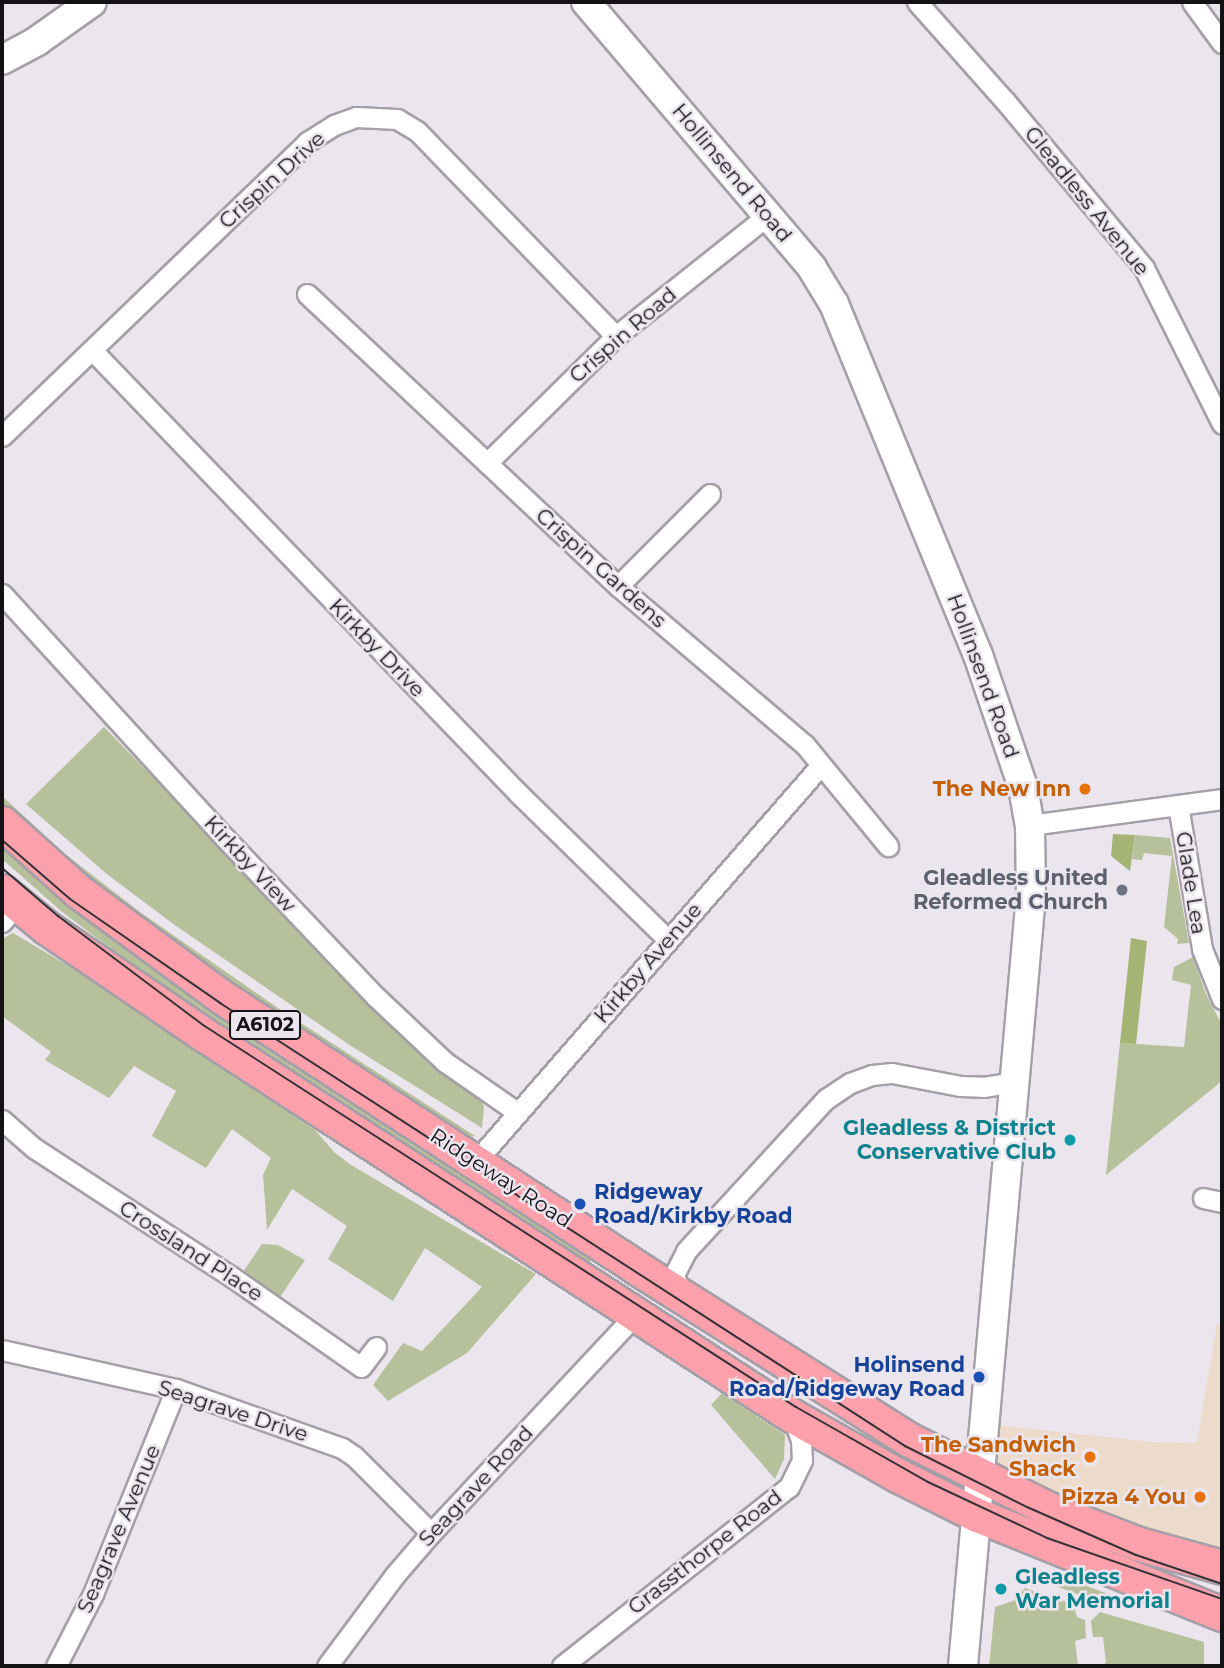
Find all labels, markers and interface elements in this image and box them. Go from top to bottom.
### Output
street label: Hollinsend Road [667,99,797,247]
street label: Gleadless Avenue [1019,121,1155,281]
street label: Crispin Drive [214,126,330,234]
street label: Crispin Road [564,282,682,388]
street label: Crispin Gardens [531,503,671,633]
street label: Hollinsend Road [942,590,1024,762]
street label: Kirkby Drive [324,593,430,703]
place label: The New Inn [933,776,1071,802]
marker: The New Inn [1077,781,1093,797]
street label: Kirkby View [199,810,301,918]
street label: Glade Lea [1170,830,1212,936]
place label: Gleadless United Reformed Church [913,865,1108,915]
marker: Gleadless United Reformed Church [1114,882,1130,898]
street label: Kirkby Avenue [589,898,707,1028]
road number: A6102 [228,1009,302,1040]
place label: Gleadless & District Conservative Club [843,1115,1056,1165]
street label: Ridgeway Road [425,1123,577,1233]
marker: Gleadless & District Conservative Club [1062,1132,1078,1148]
place label: Ridgeway Road/Kirkby Road [594,1179,793,1229]
street label: Crossland Place [114,1195,268,1307]
marker: Ridgeway Road/Kirkby Road [572,1196,588,1212]
place label: Holinsend Road/Ridgeway Road [729,1352,965,1402]
marker: Holinsend Road/Ridgeway Road [971,1369,987,1385]
street label: Seagrave Drive [155,1375,311,1447]
street label: Seagrave Road [414,1420,538,1552]
place label: The Sandwich Shack [921,1432,1076,1482]
street label: Seagrave Avenue [72,1441,166,1617]
marker: The Sandwich Shack [1082,1449,1098,1465]
street label: Grassthorpe Road [623,1484,787,1620]
place label: Pizza 4 You [1061,1484,1186,1510]
marker: Pizza 4 You [1192,1489,1208,1505]
place label: Gleadless War Memorial [1015,1564,1170,1614]
marker: Gleadless War Memorial [993,1581,1009,1597]

